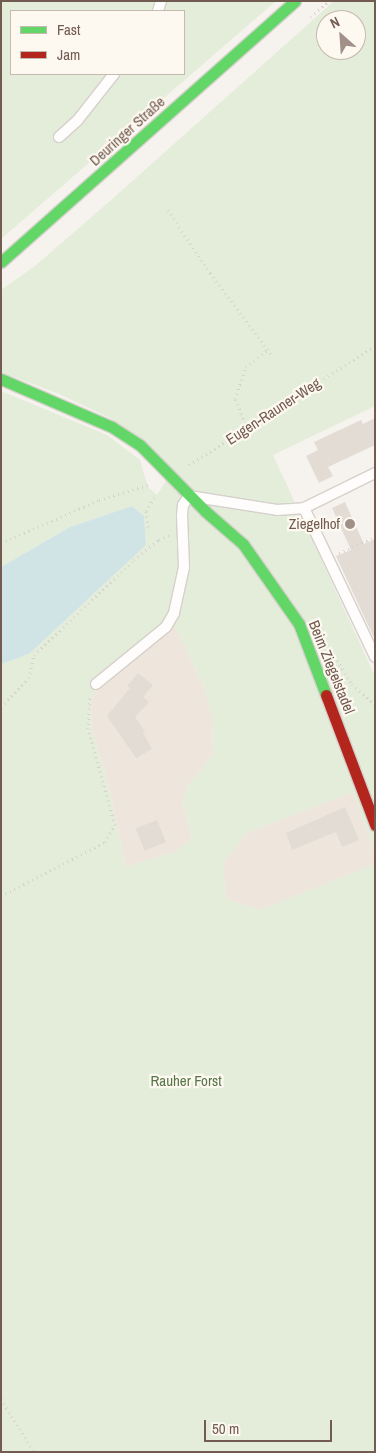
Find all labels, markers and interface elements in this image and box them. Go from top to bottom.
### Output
legend [10,10,185,75]
north arrow [316,10,366,60]
text: N [327,13,343,32]
text: Fast [57,19,80,40]
text: Jam [57,44,80,65]
street label: Deuringer Straße [86,93,168,169]
street label: Eugen-Rauner-Weg [222,374,324,448]
place label: Ziegelhof [289,515,340,533]
marker: Ziegelhof [344,518,356,530]
street label: Beim Ziegelstadel [305,618,359,716]
park label: Rauher Forst [150,1072,222,1090]
scale bar [206,1410,334,1442]
text: 50 m [212,1418,239,1439]

